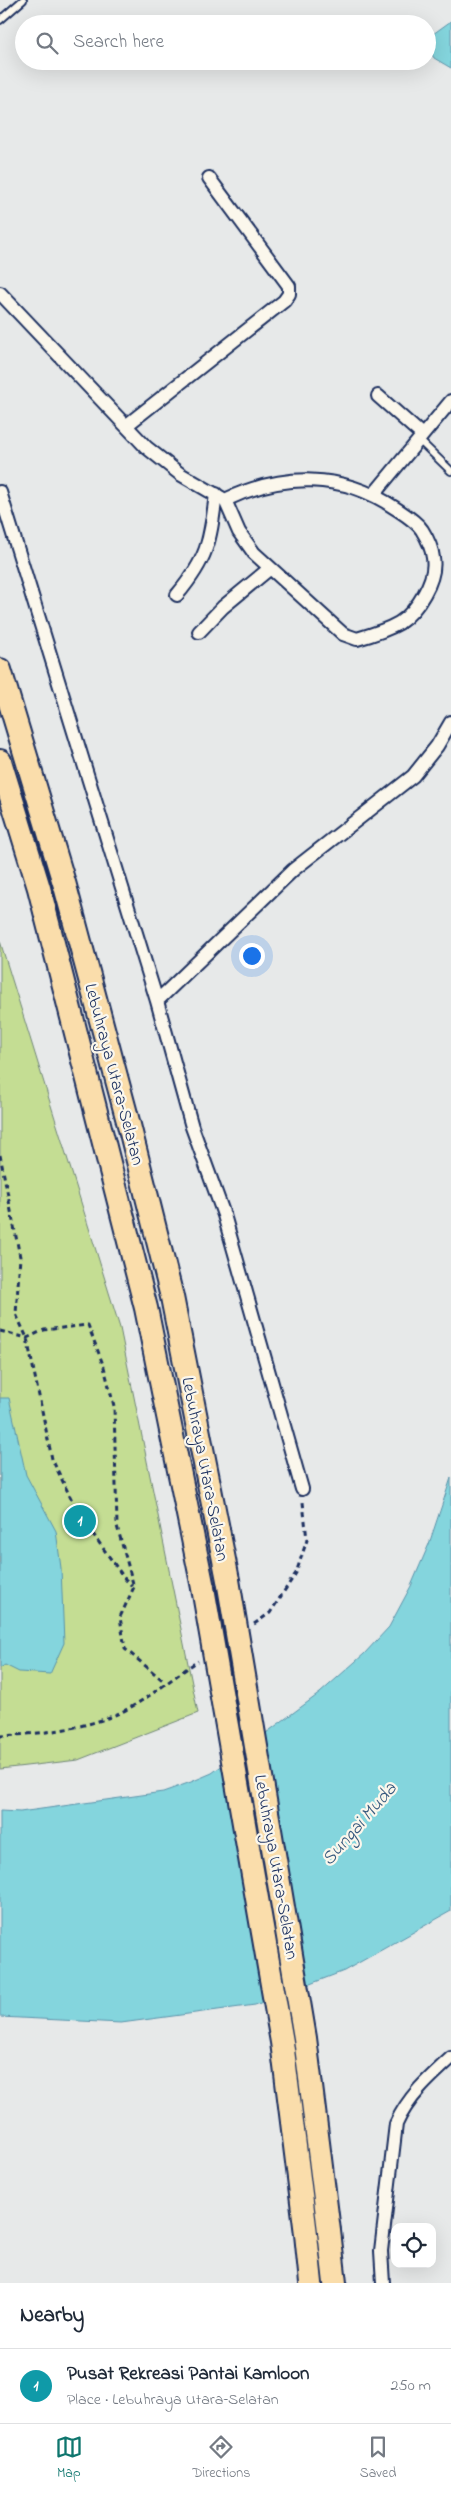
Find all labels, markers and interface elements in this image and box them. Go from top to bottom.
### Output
search box [15,15,436,70]
icon: search [33,29,61,57]
text: Search here [73,29,164,56]
your location [239,943,265,969]
street label: Lebuhraya Utara–Selatan [76,981,150,1168]
street label: Lebuhraya Utara–Selatan [173,1375,235,1564]
pin: 1 [64,1502,96,1540]
street label: Lebuhraya Utara–Selatan [246,1773,304,1962]
water label: Sungai Muda [316,1776,405,1873]
map controls [391,2223,436,2268]
button: locate [391,2223,436,2268]
text: Nearby [20,2301,84,2331]
text: Pusat Rekreasi Pantai Kamloon [67,2361,309,2388]
text: 1 [33,2374,39,2398]
text: 250 m [391,2374,431,2398]
text: Place · Lebuhraya Utara–Selatan [67,2388,279,2412]
tab: Map [55,2433,83,2484]
tab: Directions [192,2433,250,2484]
tab: Saved [360,2433,396,2484]

